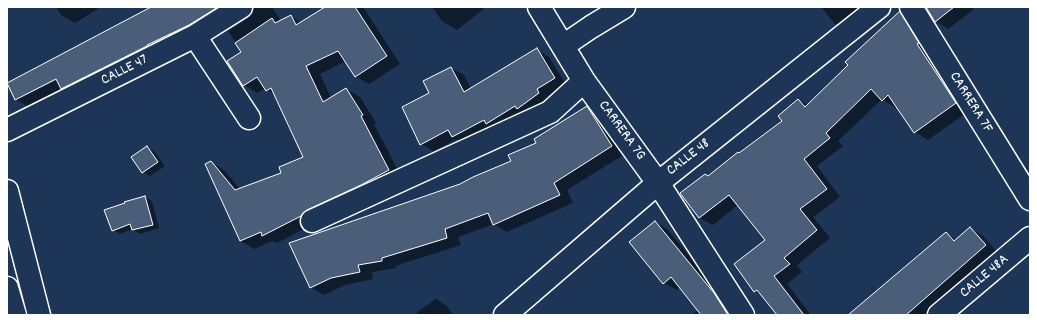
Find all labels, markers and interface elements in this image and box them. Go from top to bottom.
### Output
street label: CALLE 47 [99,52,151,90]
street label: CARRERA 7F [944,69,996,137]
street label: CARRERA 7G [593,98,649,164]
street label: CALLE 48 [664,135,714,181]
street label: CALLE 48A [957,251,1013,303]

